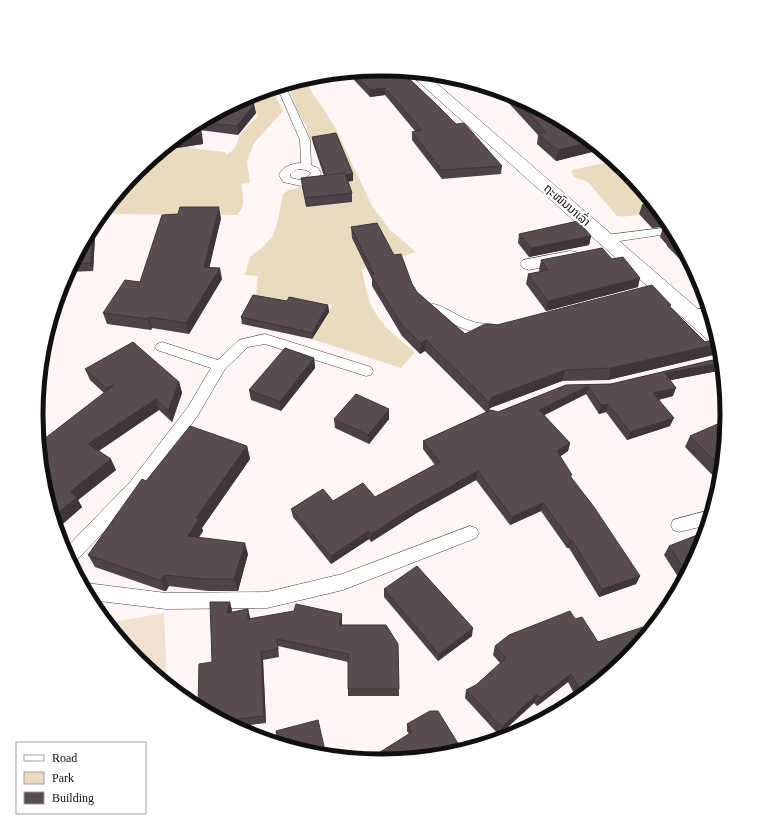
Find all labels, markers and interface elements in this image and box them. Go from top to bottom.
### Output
street label: ຖະໜົນນາເລົ່າ [541,179,595,229]
legend [16,742,146,814]
text: Road [52,751,77,765]
text: Park [52,771,74,785]
text: Building [52,791,94,805]

